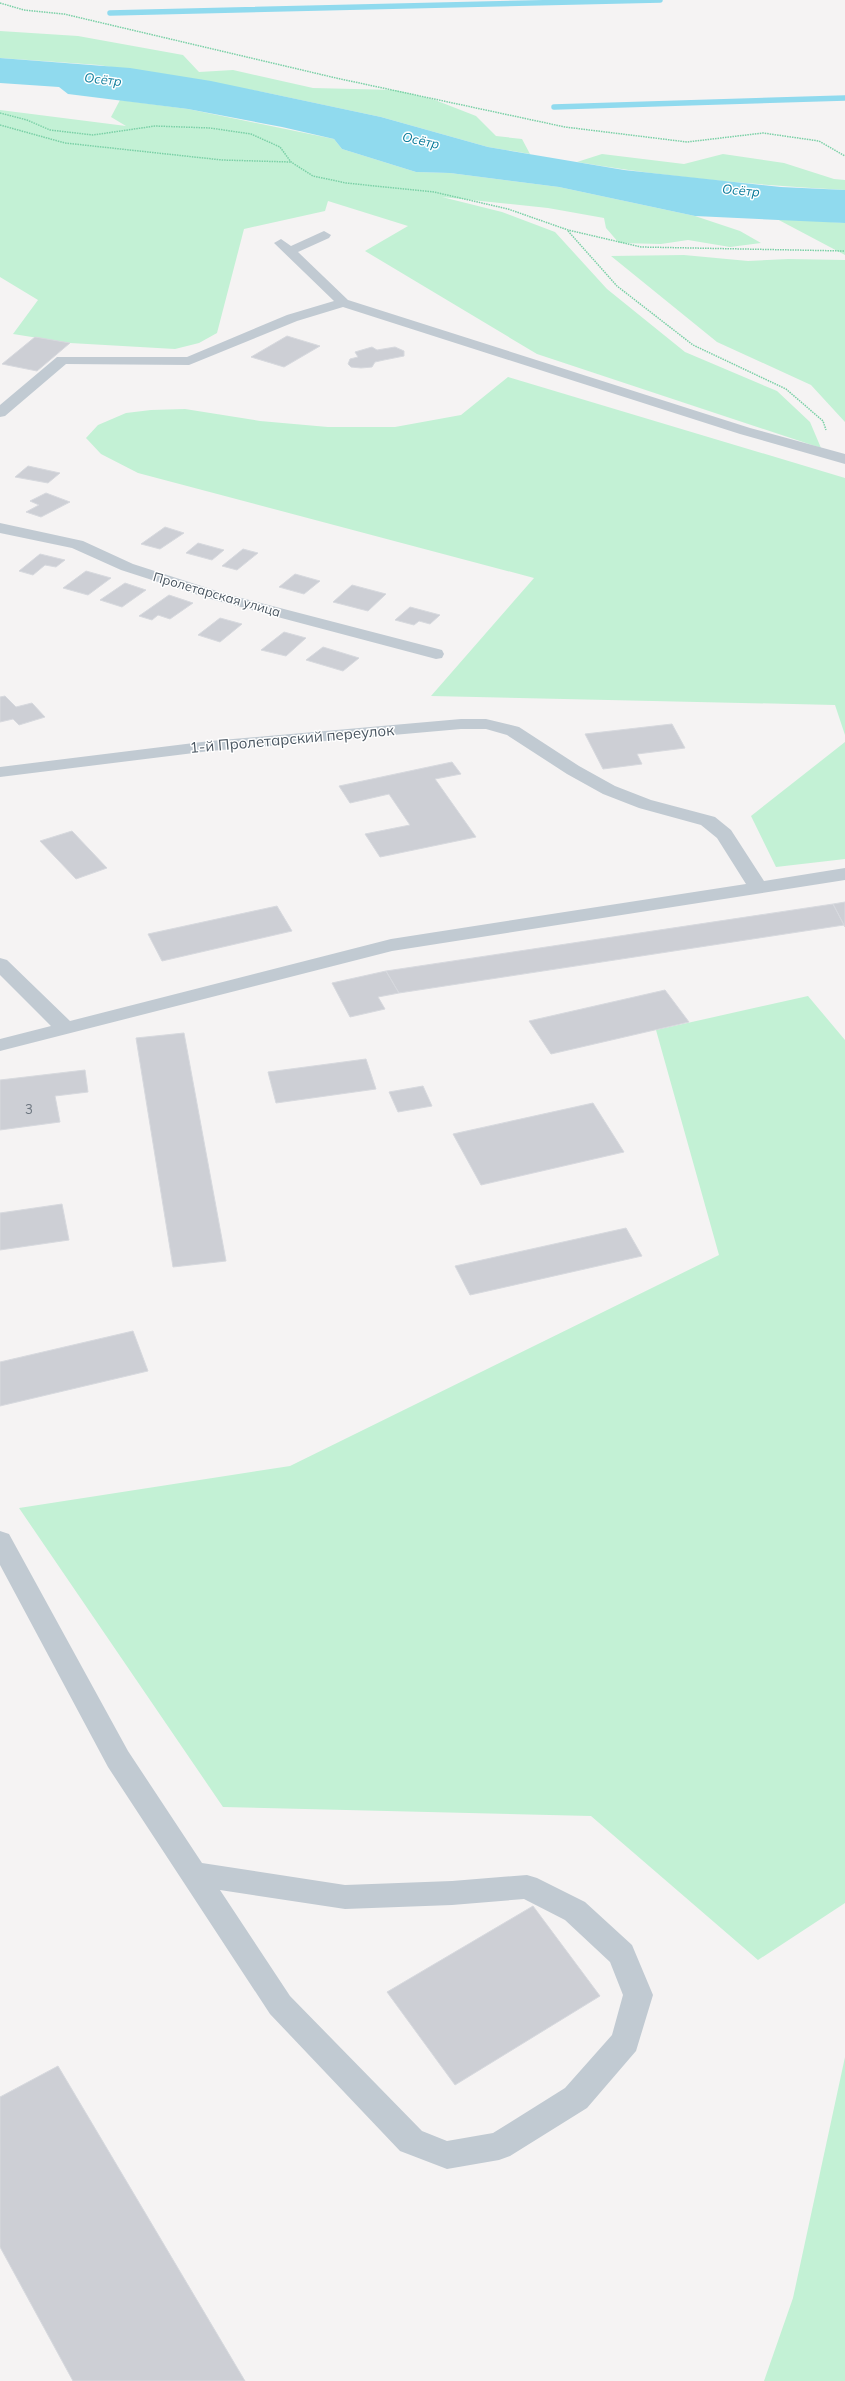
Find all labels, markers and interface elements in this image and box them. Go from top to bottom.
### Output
water label: Осётр [83,69,123,89]
water label: Осётр [401,128,441,152]
water label: Осётр [722,180,761,200]
street label: Пролетарская улица [151,568,283,620]
street label: 1-й Пролетарский переулок [189,720,396,757]
house number: 3 [25,1101,33,1117]

